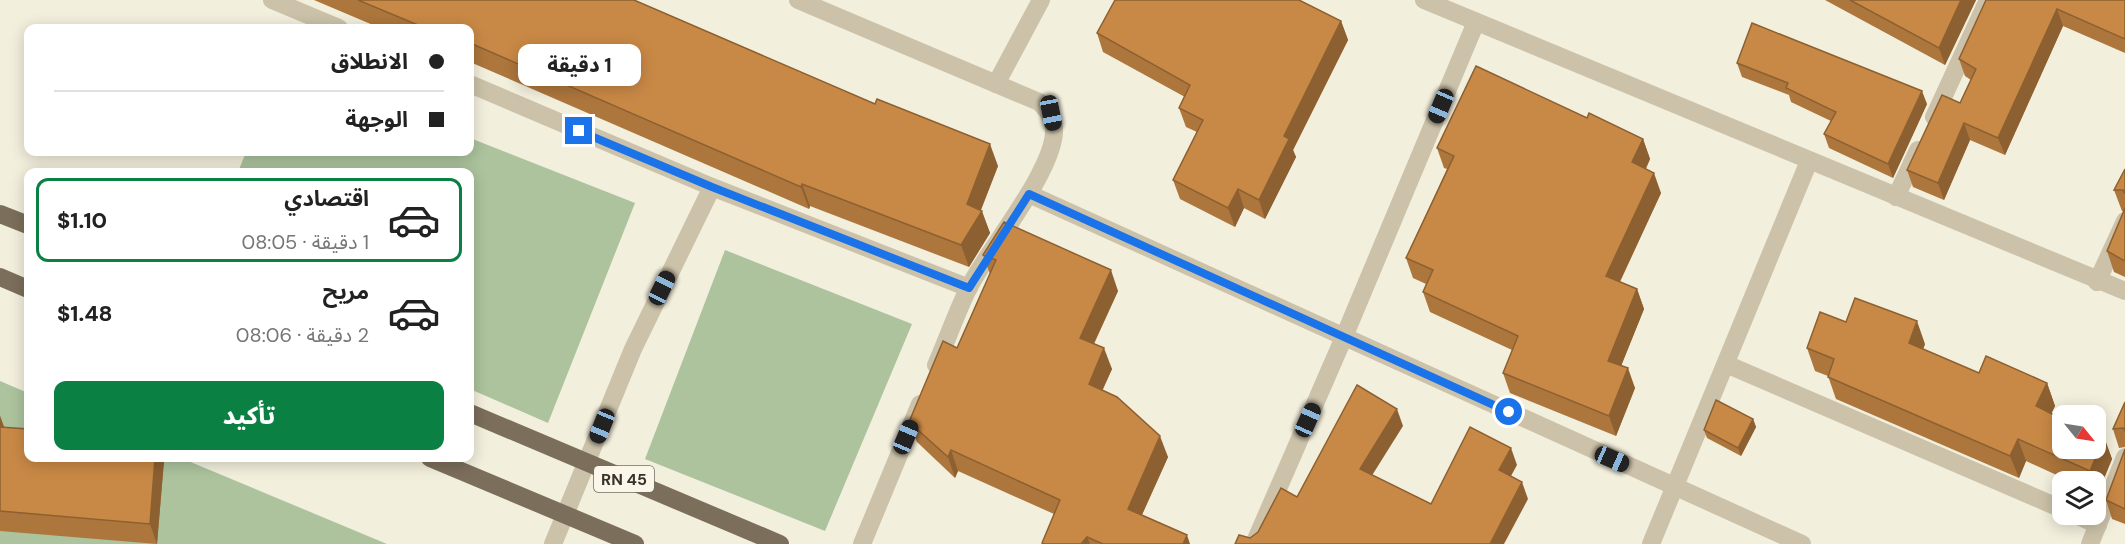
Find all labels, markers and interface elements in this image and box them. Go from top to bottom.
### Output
callout: 1 دقيقة [518,44,640,86]
text: الانطلاق [331,47,408,76]
text: 1 دقيقة [547,52,612,78]
car [1426,86,1456,126]
car [1039,94,1063,132]
text: الوجهة [345,105,408,134]
route end [565,117,592,144]
text: اقتصادي [284,184,369,213]
icon: car [387,193,441,247]
text: $1.10 [57,206,107,235]
text: 1 دقيقة · 08:05 [242,229,369,255]
car [646,268,678,308]
text: مريح [323,277,369,306]
icon: car [387,286,441,340]
text: $1.48 [57,299,113,328]
text: 2 دقيقة · 08:06 [236,322,369,348]
button: تأكيد [54,381,444,450]
route start [1495,398,1522,425]
car [1292,400,1324,440]
north arrow [2052,405,2106,459]
map controls [2052,405,2106,525]
car [587,406,617,446]
car [891,417,921,457]
car [1592,443,1632,475]
road number: RN 45 [594,466,654,492]
button: layers [2052,471,2106,525]

